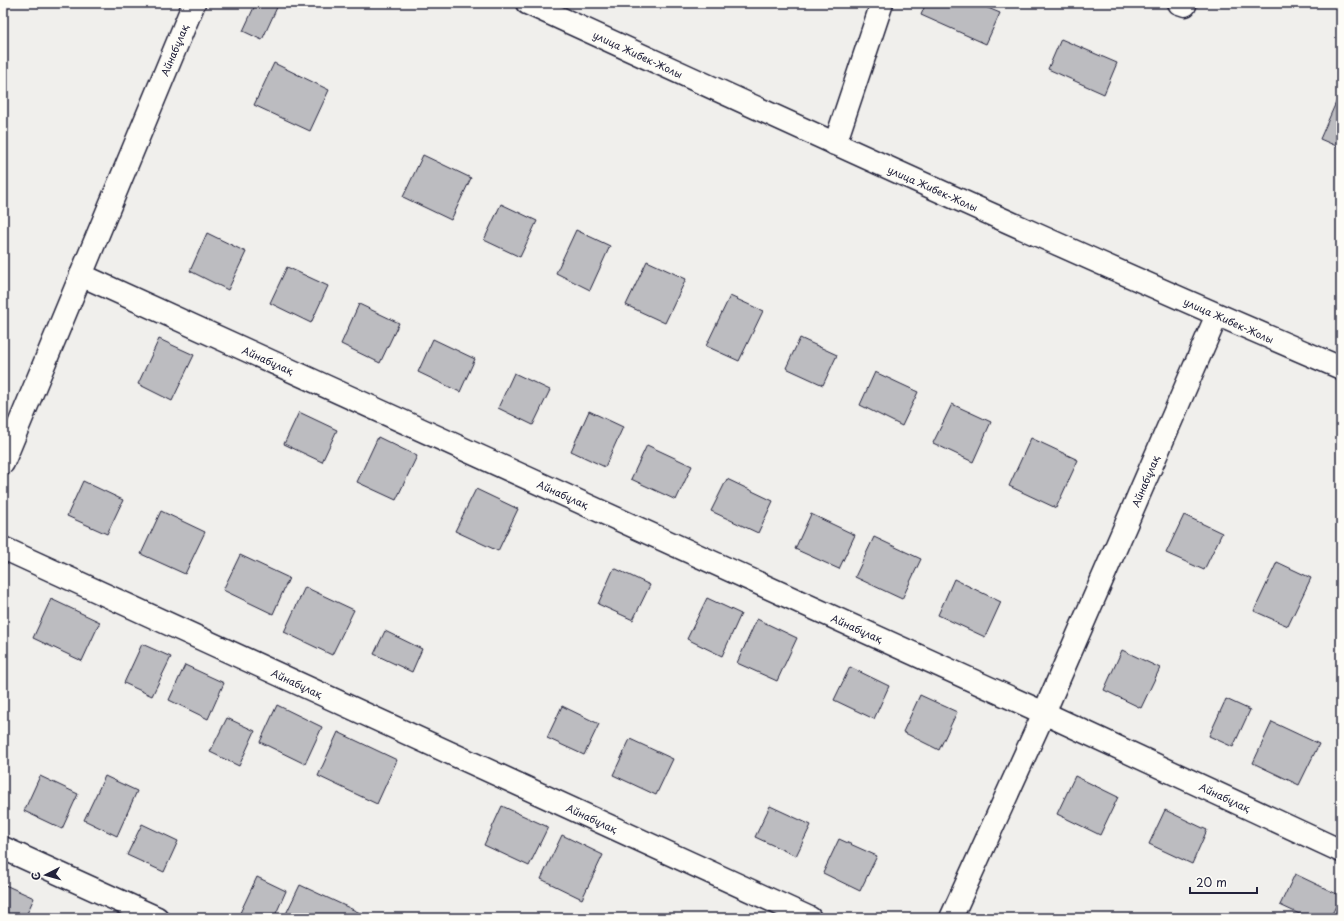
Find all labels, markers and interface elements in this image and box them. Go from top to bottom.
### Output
street label: Айнабұлақ [156,22,192,78]
street label: улица Жибек-Жолы [591,27,685,81]
street label: улица Жибек-Жолы [886,161,980,215]
street label: улица Жибек-Жолы [1182,293,1276,347]
street label: Айнабұлақ [240,342,296,378]
street label: Айнабұлақ [1127,453,1163,509]
street label: Айнабұлақ [535,476,591,512]
street label: Айнабұлақ [829,610,885,646]
street label: Айнабұлақ [269,665,325,701]
street label: Айнабұлақ [1197,779,1253,815]
street label: Айнабұлақ [564,800,620,836]
north arrow [26,855,66,895]
scale bar [1190,869,1257,895]
text: С [27,871,44,881]
text: 20 m [1196,873,1227,891]

